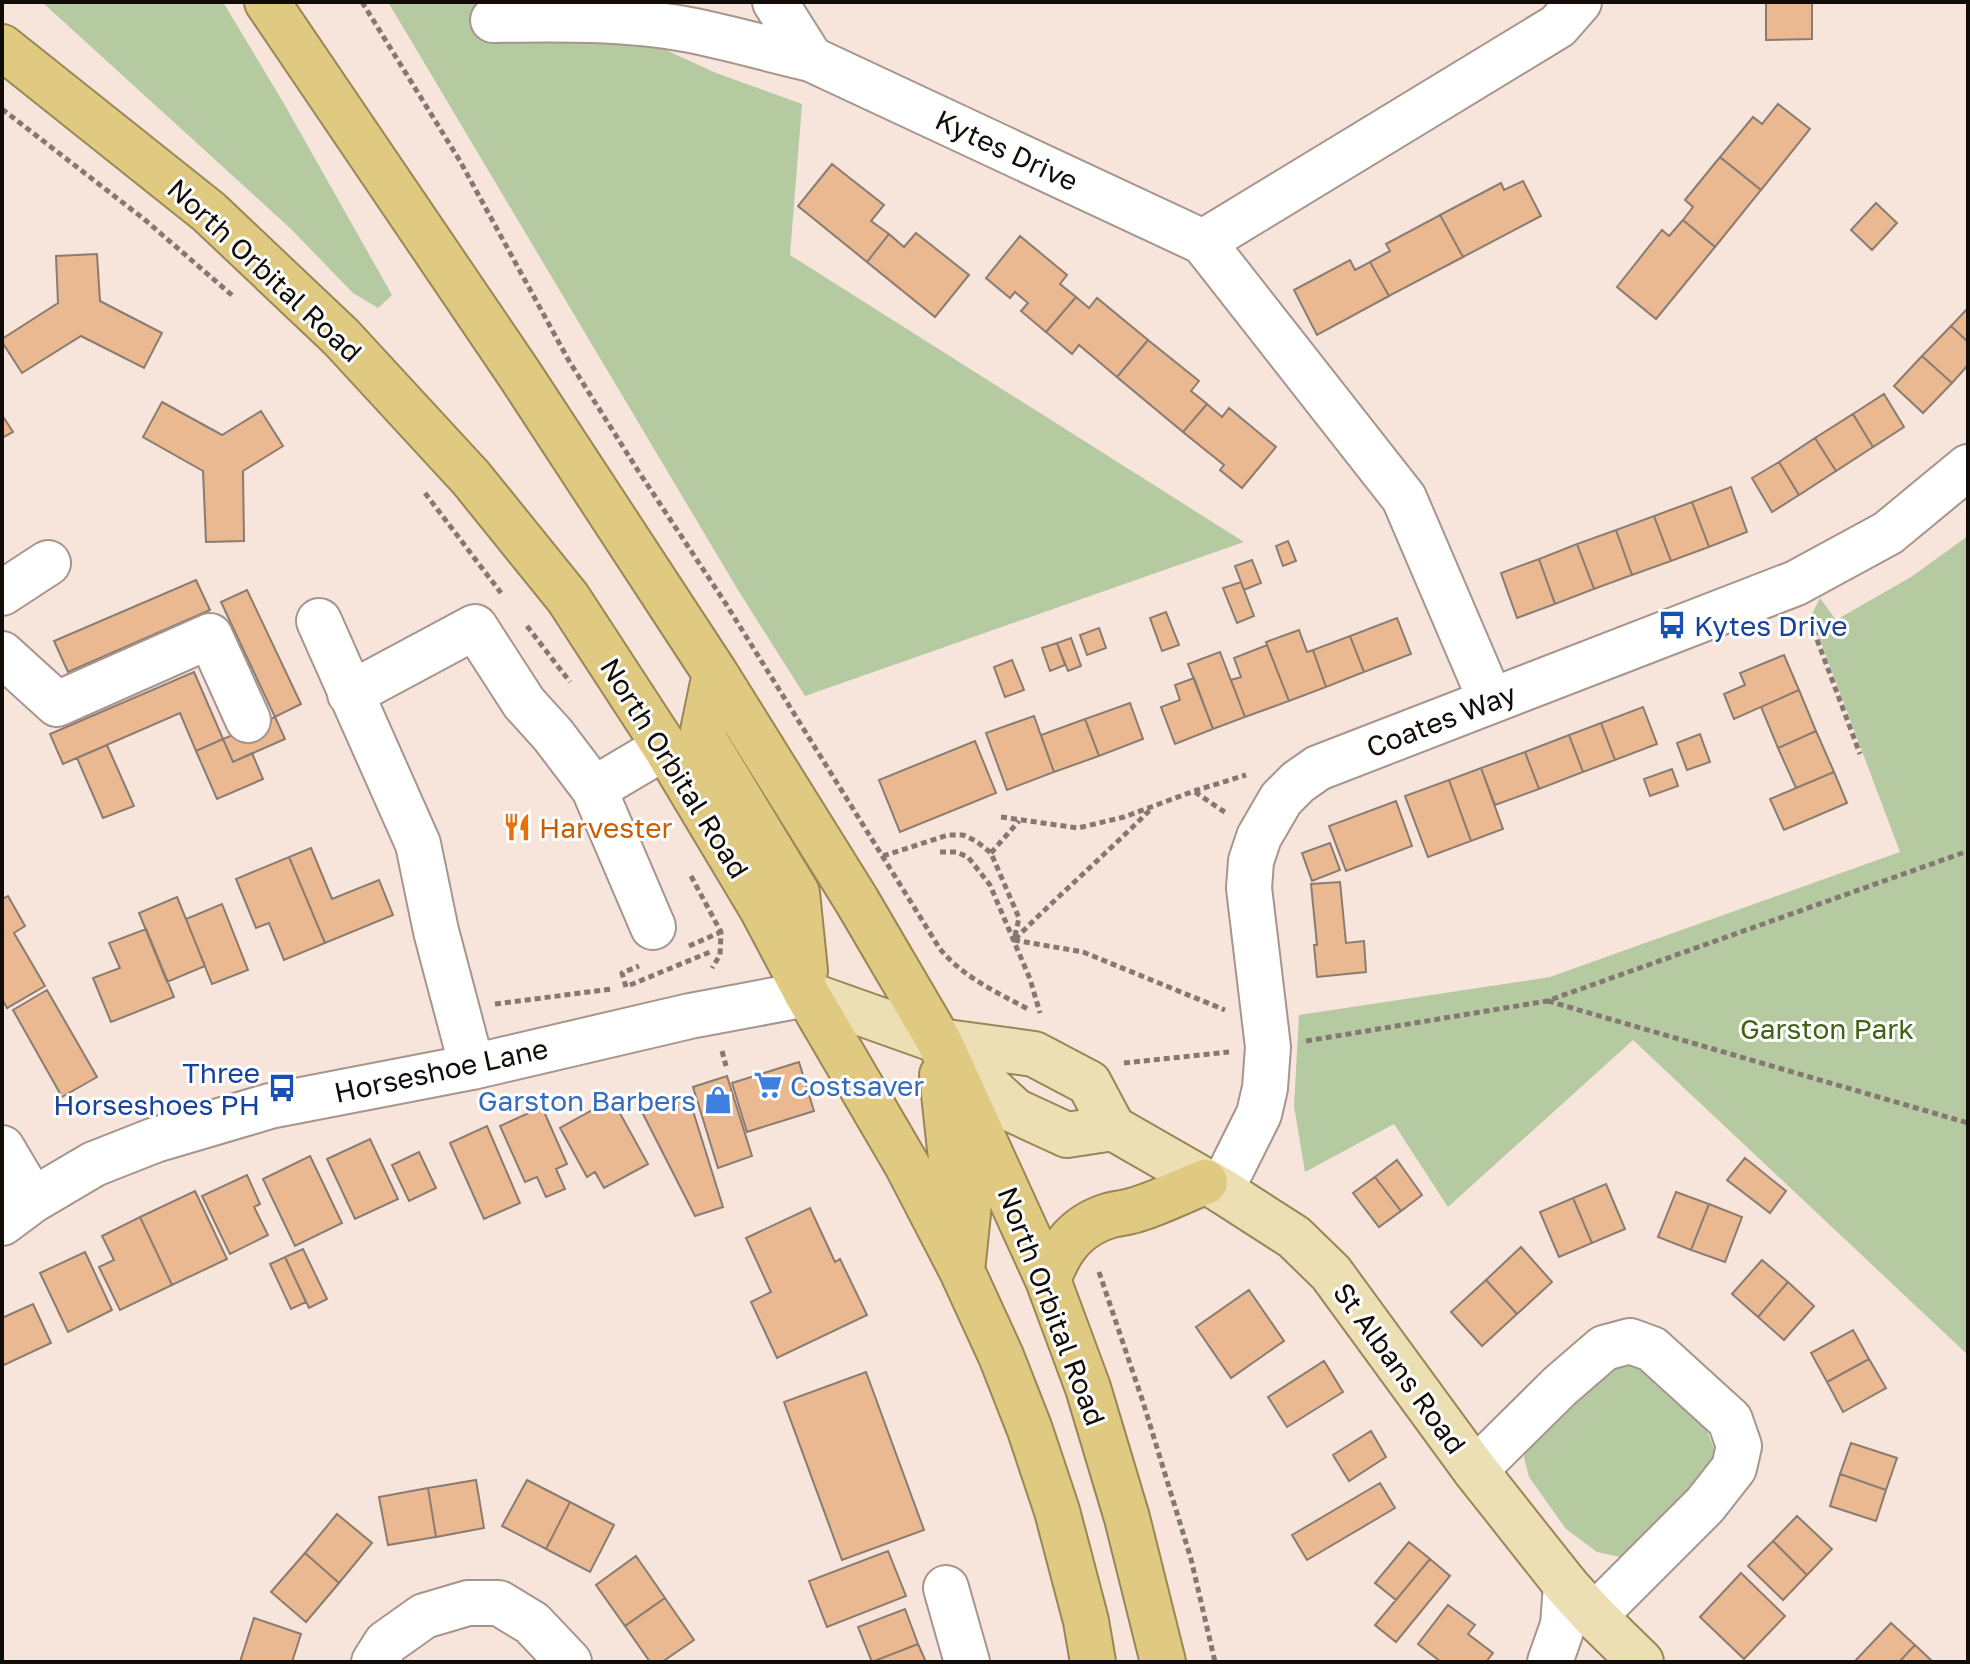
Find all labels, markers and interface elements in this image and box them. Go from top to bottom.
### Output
street label: Kytes Drive [931,103,1083,197]
street label: North Orbital Road [161,172,369,368]
place label: Kytes Drive [1694,609,1847,642]
bus stop icon: Kytes Drive [1657,610,1687,640]
street label: North Orbital Road [594,652,756,884]
street label: Coates Way [1362,676,1521,764]
place label: Harvester [539,811,673,844]
restaurant icon: Harvester [502,812,532,842]
park label: Garston Park [1740,1012,1914,1045]
street label: Horseshoe Lane [331,1031,551,1109]
place label: Three Horseshoes PH [53,1056,260,1121]
place label: Costsaver [790,1069,924,1102]
supermarket icon: Costsaver [753,1070,783,1100]
bus stop icon: Three Horseshoes PH [267,1073,297,1103]
place label: Garston Barbers [478,1084,696,1117]
shop icon: Garston Barbers [703,1085,733,1115]
street label: North Orbital Road [991,1182,1113,1430]
street label: St Albans Road [1327,1276,1473,1460]

